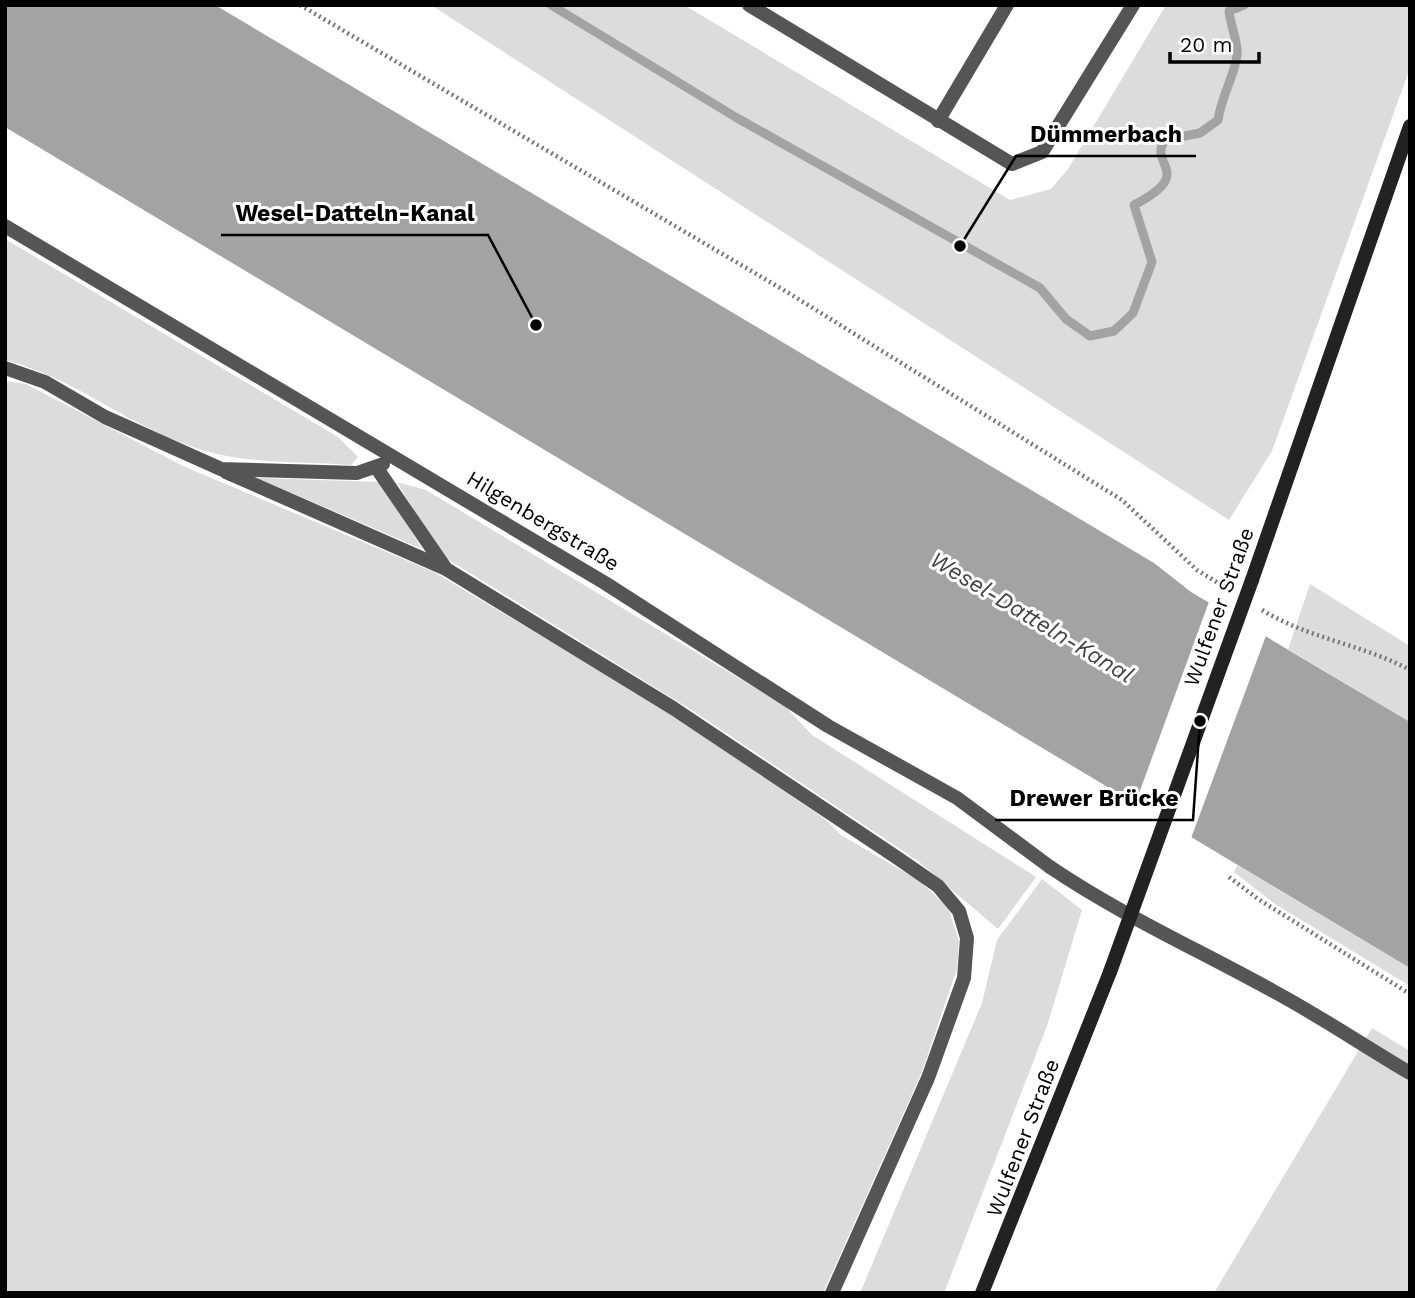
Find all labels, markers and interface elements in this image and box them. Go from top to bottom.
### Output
scale bar [1170,21,1259,65]
text: 20 m [1180,32,1232,57]
callout: Dümmerbach [1016,112,1196,156]
text: Dümmerbach [1030,121,1182,148]
callout: Wesel-Datteln-Kanal [221,191,488,235]
text: Wesel-Datteln-Kanal [235,200,475,227]
street label: Hilgenbergstraße [463,465,624,576]
street label: Wulfener Straße [1178,524,1259,690]
water label: Wesel-Datteln-Kanal [925,546,1138,689]
callout: Drewer Brücke [995,776,1193,820]
text: Drewer Brücke [1010,785,1178,812]
street label: Wulfener Straße [981,1055,1064,1220]

